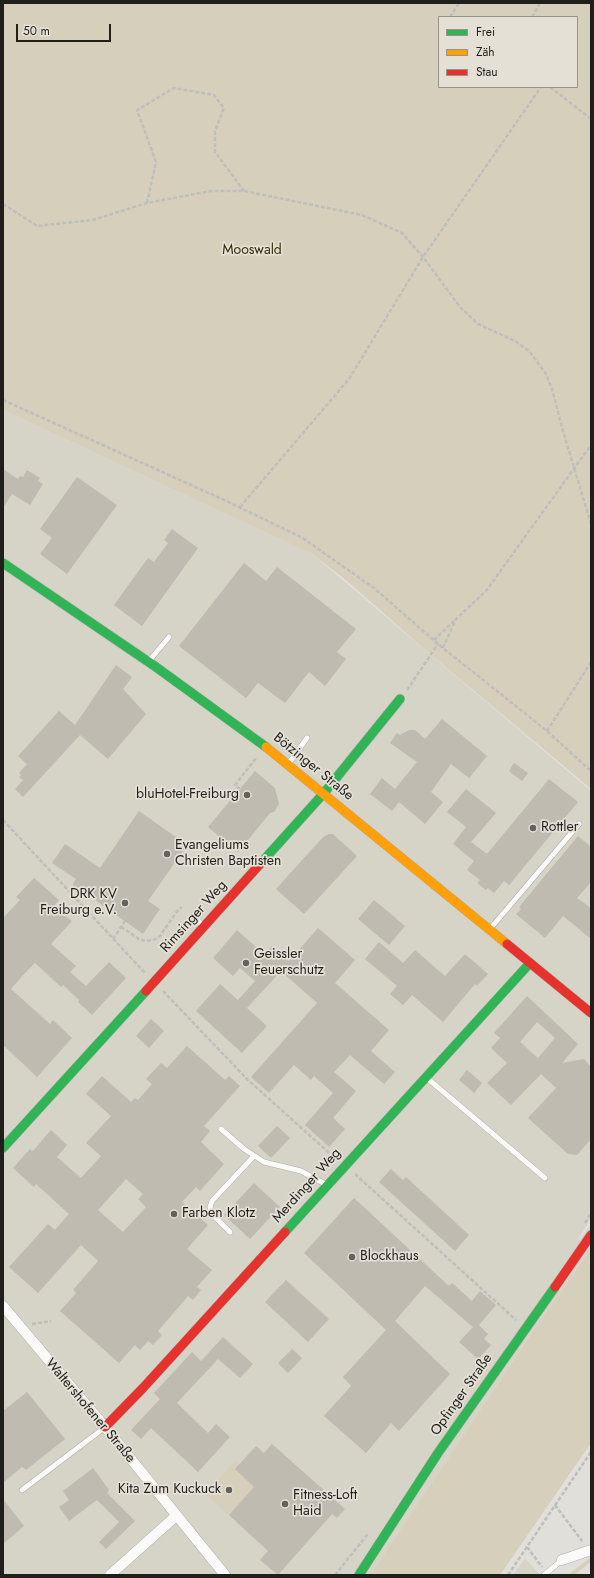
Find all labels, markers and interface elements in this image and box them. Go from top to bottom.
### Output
scale bar [18,16,113,42]
legend [438,16,578,88]
text: 50 m [23,22,50,40]
text: Frei [476,23,495,41]
text: Zäh [476,43,495,61]
text: Stau [476,63,498,81]
park label: Mooswald [222,243,282,259]
street label: Bötzinger Straße [270,730,356,804]
place label: bluHotel-Freiburg [136,787,239,803]
marker: bluHotel-Freiburg [242,790,252,800]
place label: Rottler [541,820,578,836]
marker: Rottler [528,823,538,833]
place label: Evangeliums Christen Baptisten [175,838,281,870]
marker: Evangeliums Christen Baptisten [162,849,172,859]
street label: Rimsinger Weg [157,878,231,956]
place label: DRK KV Freiburg e.V. [40,887,117,920]
marker: DRK KV Freiburg e.V. [120,898,130,908]
place label: Geissler Feuerschutz [254,947,324,980]
marker: Geissler Feuerschutz [241,958,251,968]
street label: Merdinger Weg [269,1145,345,1227]
place label: Farben Klotz [182,1206,255,1222]
marker: Farben Klotz [169,1209,179,1219]
place label: Blockhaus [360,1249,419,1265]
marker: Blockhaus [347,1252,357,1262]
street label: Opfinger Straße [428,1351,496,1439]
street label: Waltershofener Straße [41,1355,139,1467]
place label: Kita Zum Kuckuck [118,1482,221,1498]
marker: Kita Zum Kuckuck [224,1485,234,1495]
place label: Fitness-Loft Haid [293,1488,357,1520]
marker: Fitness-Loft Haid [280,1499,290,1509]

